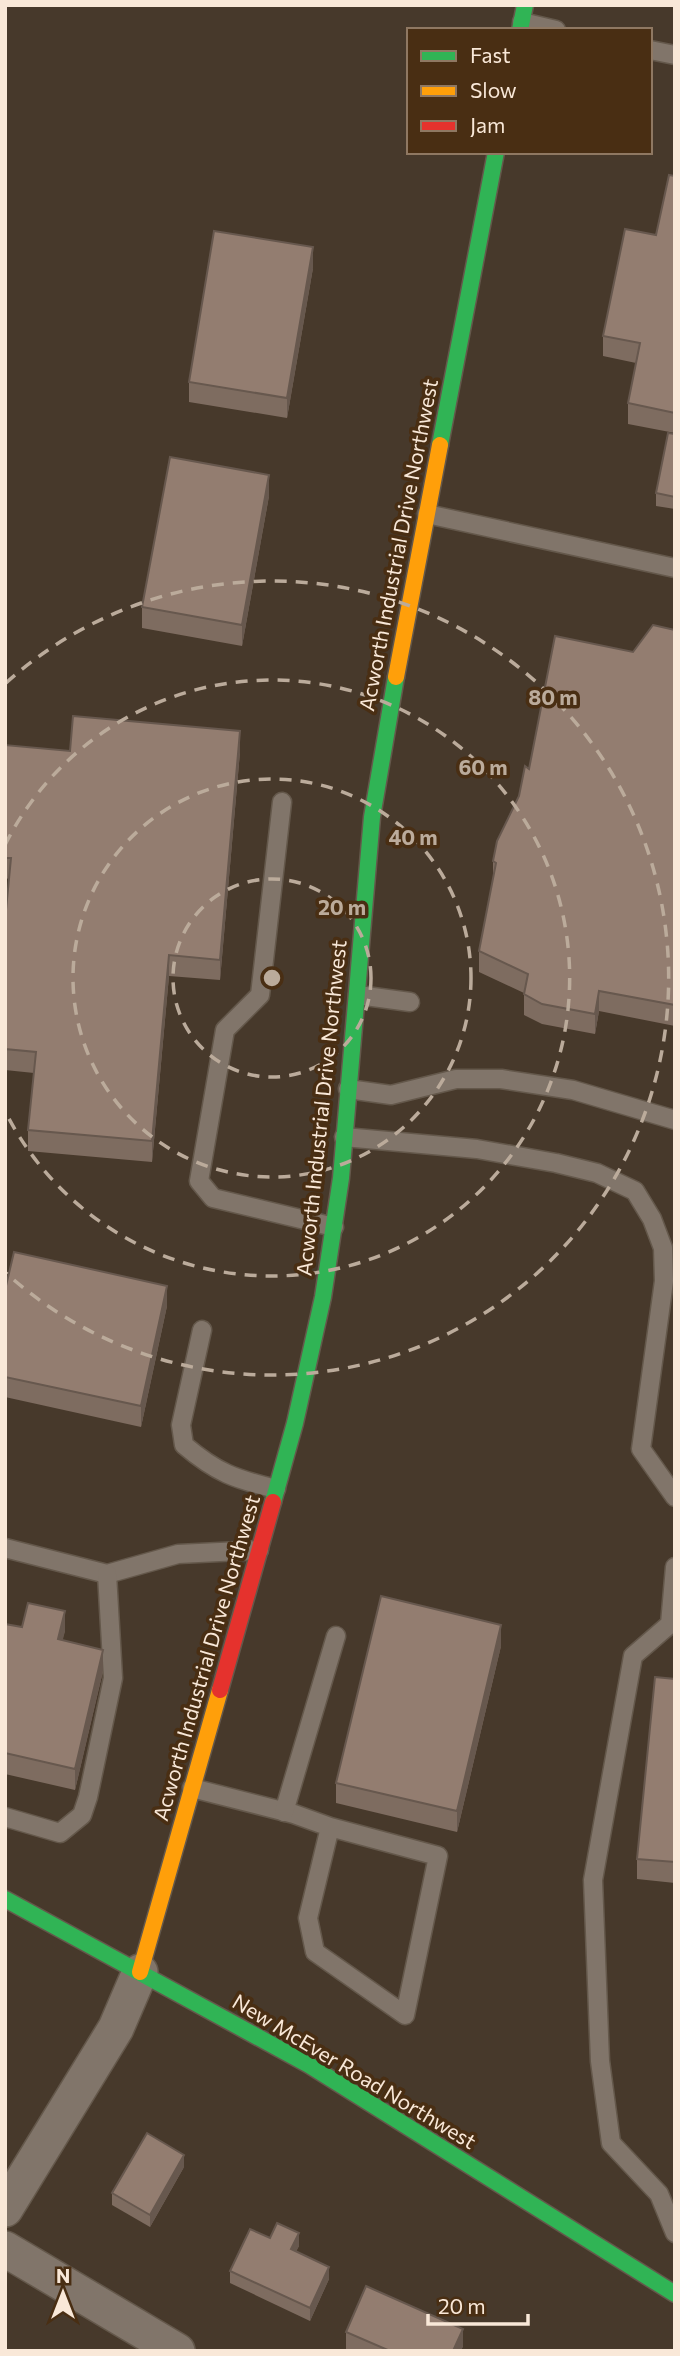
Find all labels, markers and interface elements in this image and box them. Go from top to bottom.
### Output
legend [407,28,652,154]
text: Fast [470,42,511,67]
text: Slow [470,77,517,102]
text: Jam [470,112,505,137]
street label: Acworth Industrial Drive Northwest [353,376,442,713]
text: 80 m [528,684,578,709]
text: 60 m [458,754,508,779]
text: 40 m [388,824,438,849]
text: 20 m [318,894,366,919]
street label: Acworth Industrial Drive Northwest [290,938,351,1277]
centre of rings [260,966,284,990]
street label: Acworth Industrial Drive Northwest [147,1492,264,1823]
street label: New McEver Road Northwest [228,1988,481,2153]
north arrow [28,2258,98,2328]
text: N [56,2264,70,2287]
scale bar [428,2282,528,2326]
text: 20 m [438,2293,486,2318]

